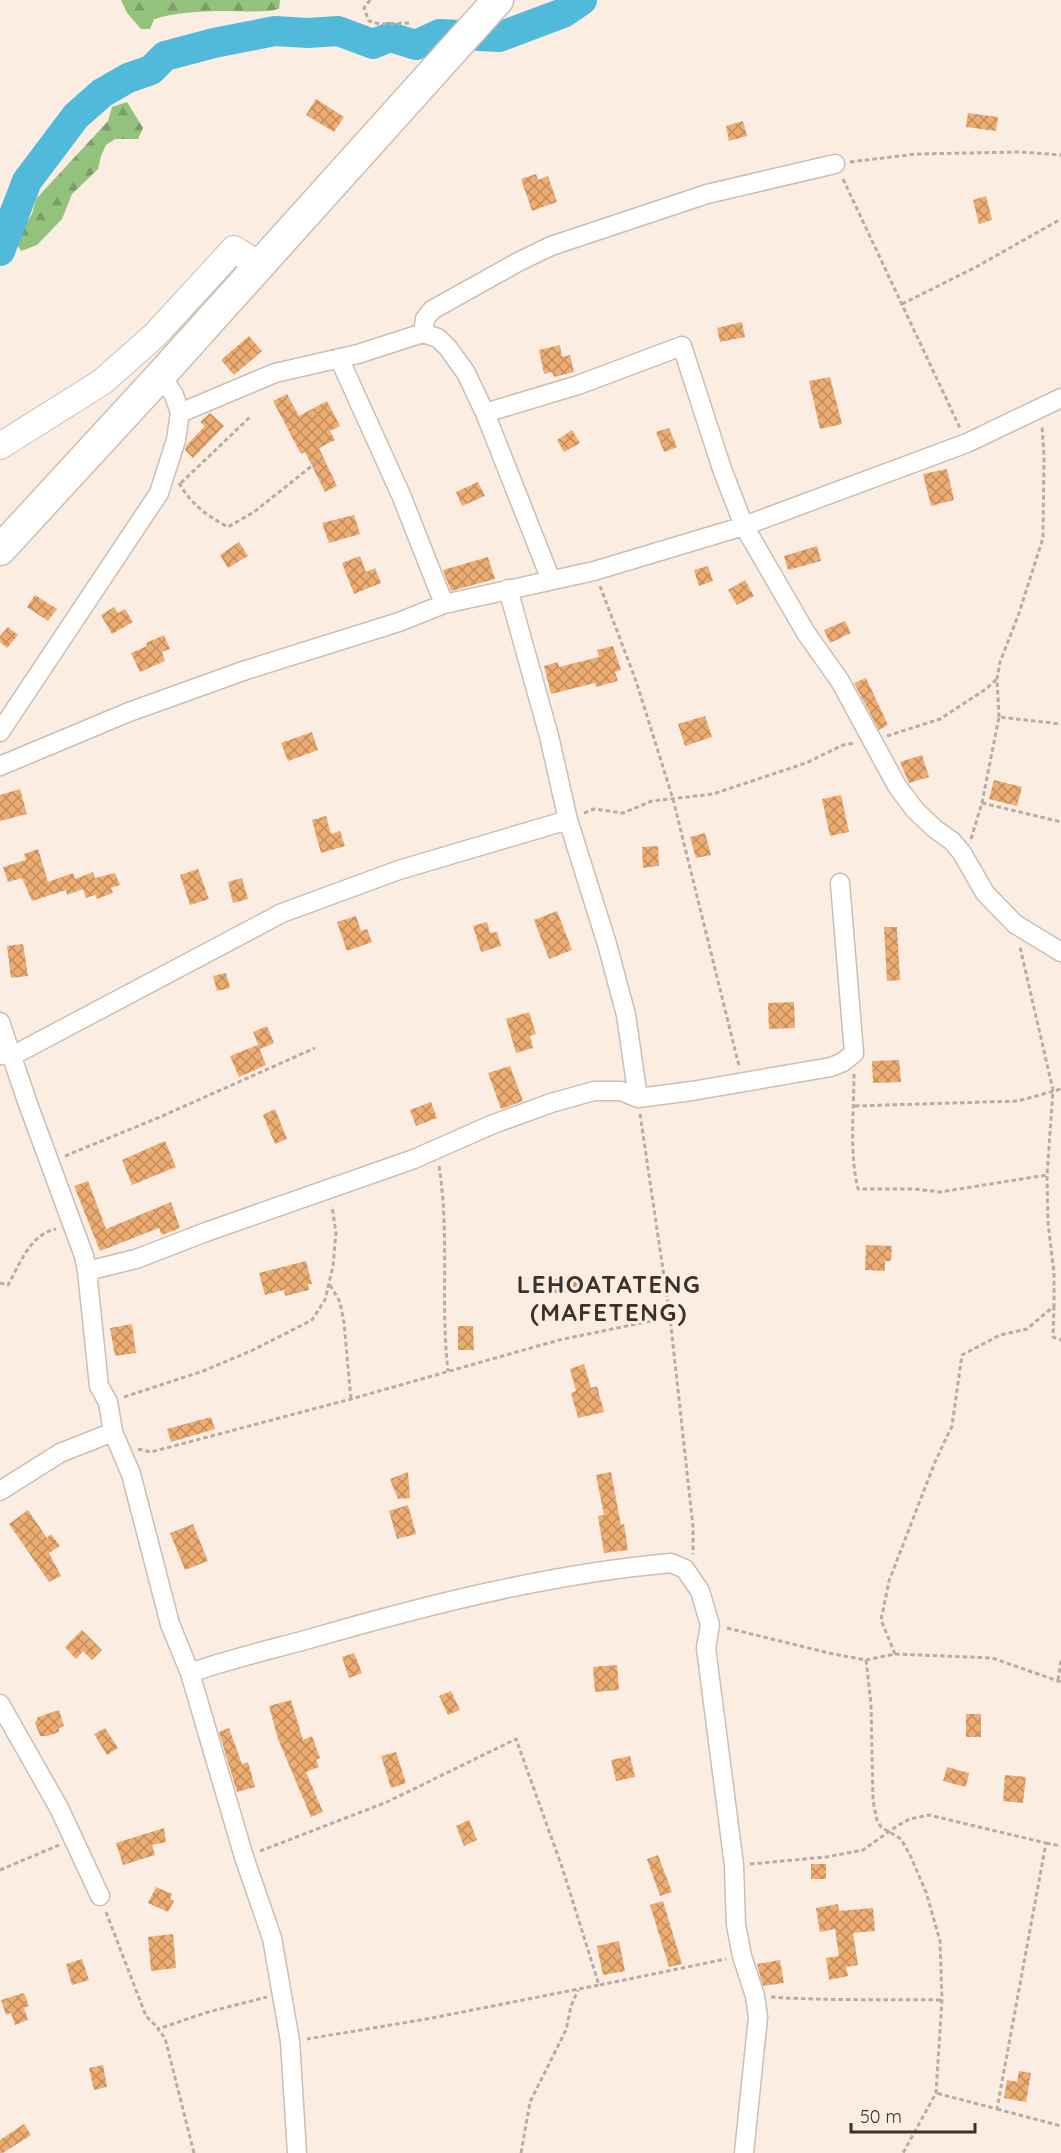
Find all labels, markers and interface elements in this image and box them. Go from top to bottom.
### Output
district label: LEHOATATENG (MAFETENG) [517,1269,701,1327]
scale bar [851,2096,976,2134]
text: 50 m [860,2105,902,2128]

